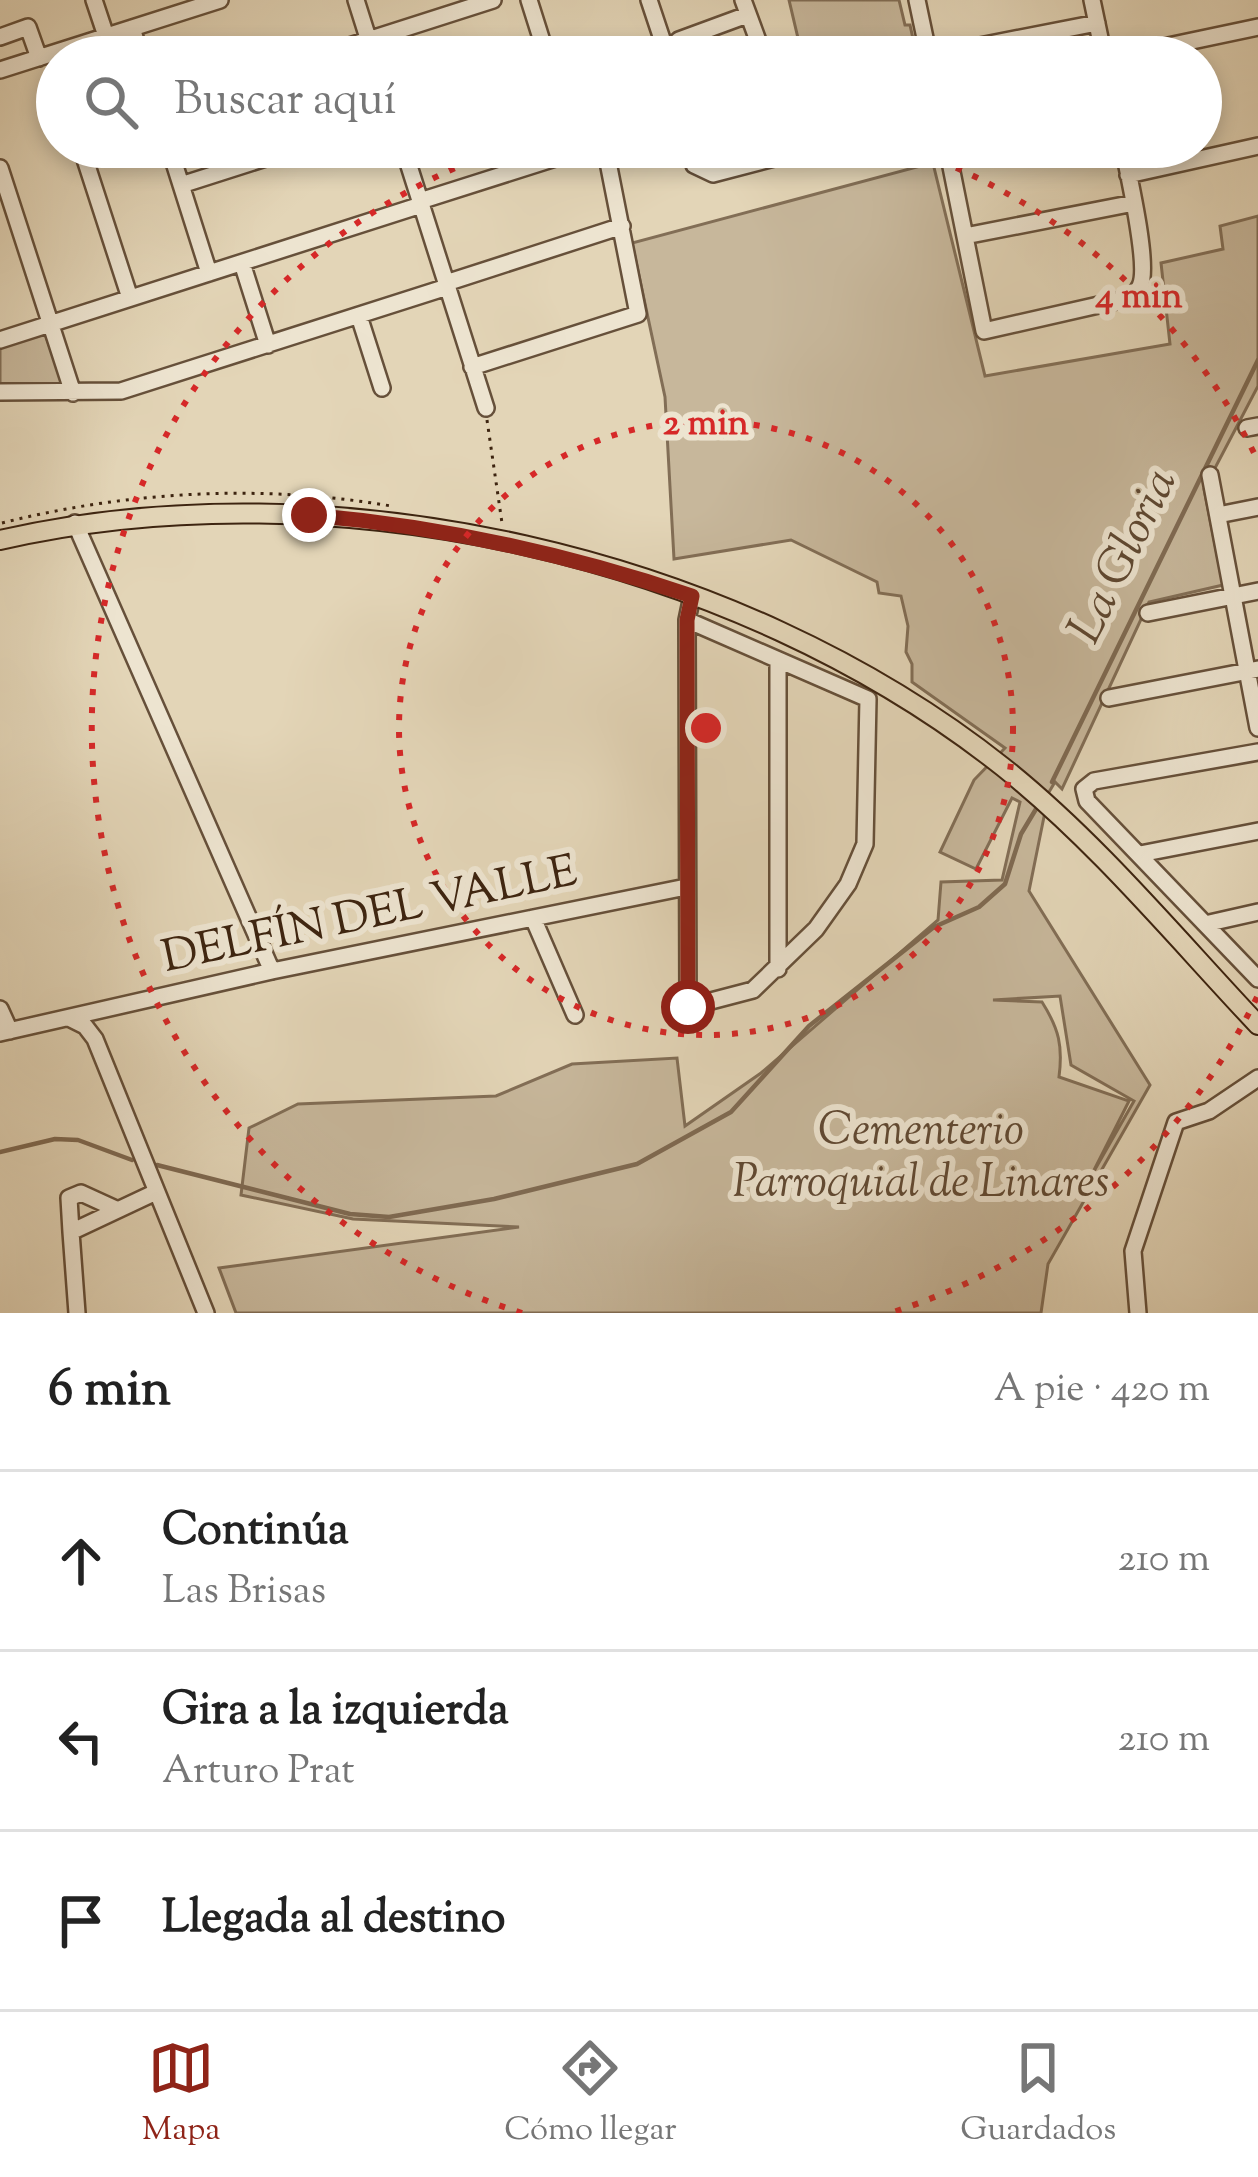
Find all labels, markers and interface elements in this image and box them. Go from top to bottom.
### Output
search box [36,36,1222,168]
icon: search [78,69,144,135]
text: Buscar aquí [174,70,396,135]
text: 4 min [1094,272,1183,324]
text: 2 min [663,399,750,451]
water label: La Gloria [1053,458,1197,656]
route end [282,488,336,542]
centre of rings [685,707,727,749]
street label: DELFÍN DEL VALLE [157,841,583,993]
route start [661,980,715,1034]
park label: Cementerio Parroquial de Linares [733,1100,1109,1217]
text: 6 min [48,1355,171,1428]
text: A pie · 420 m [994,1363,1210,1419]
text: Continúa [162,1500,349,1565]
icon: ahead [48,1528,114,1594]
text: 210 m [1118,1533,1210,1589]
text: Las Brisas [162,1565,326,1621]
text: Gira a la izquierda [162,1680,509,1745]
icon: left [48,1708,114,1774]
text: 210 m [1118,1713,1210,1769]
text: Arturo Prat [162,1745,355,1801]
icon: arrive [48,1888,114,1954]
text: Llegada al destino [162,1888,506,1953]
tab: Mapa [142,2035,221,2155]
tab: Cómo llegar [504,2035,677,2155]
tab: Guardados [960,2035,1116,2155]

